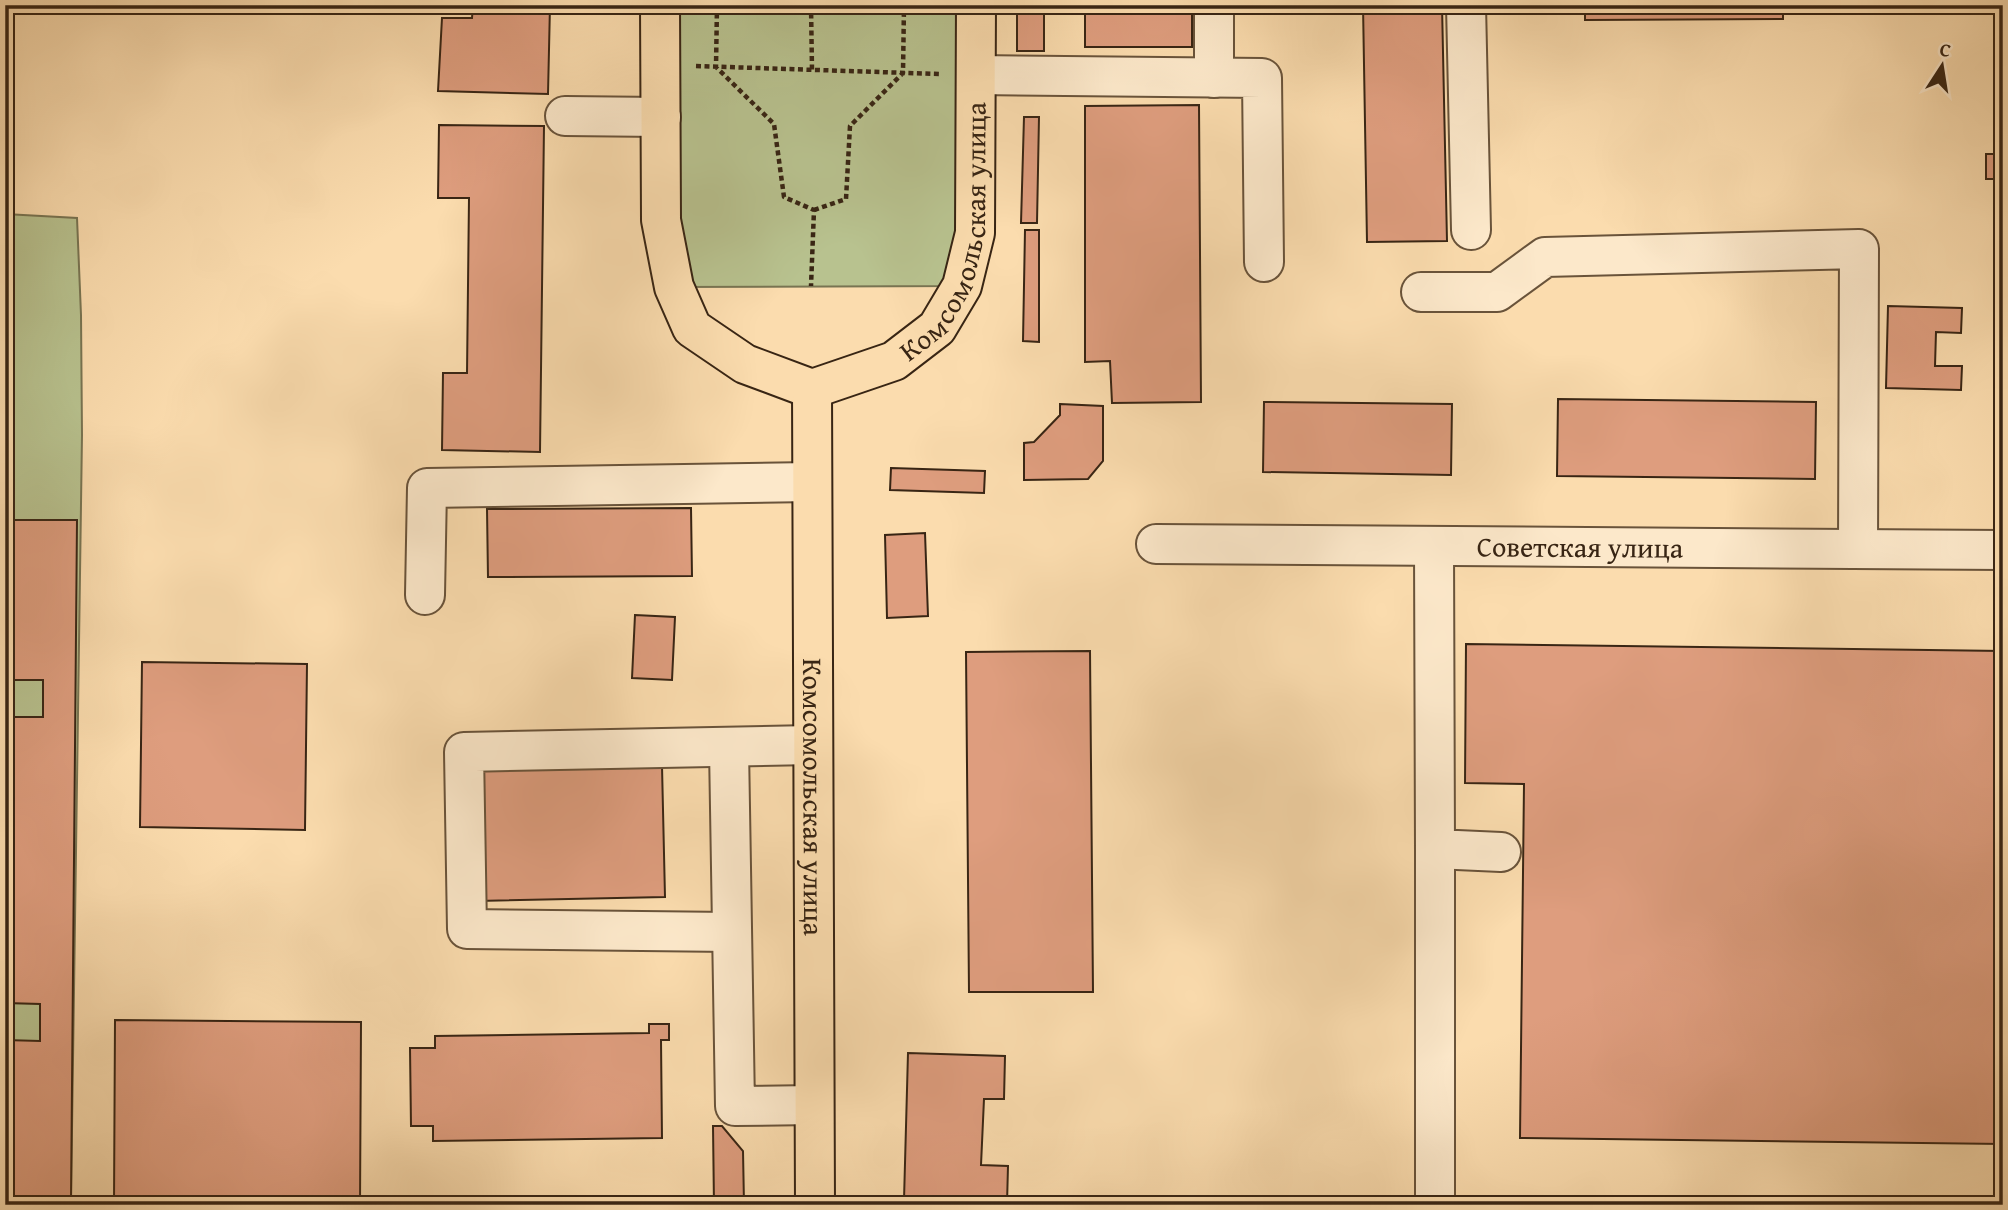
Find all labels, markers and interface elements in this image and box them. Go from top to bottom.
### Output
north arrow [1906,32,1976,102]
text: С [1937,35,1954,64]
street label: Комсомольская улица [890,101,996,370]
street label: Советская улица [1477,525,1684,568]
street label: Комсомольская улица [793,658,835,937]

